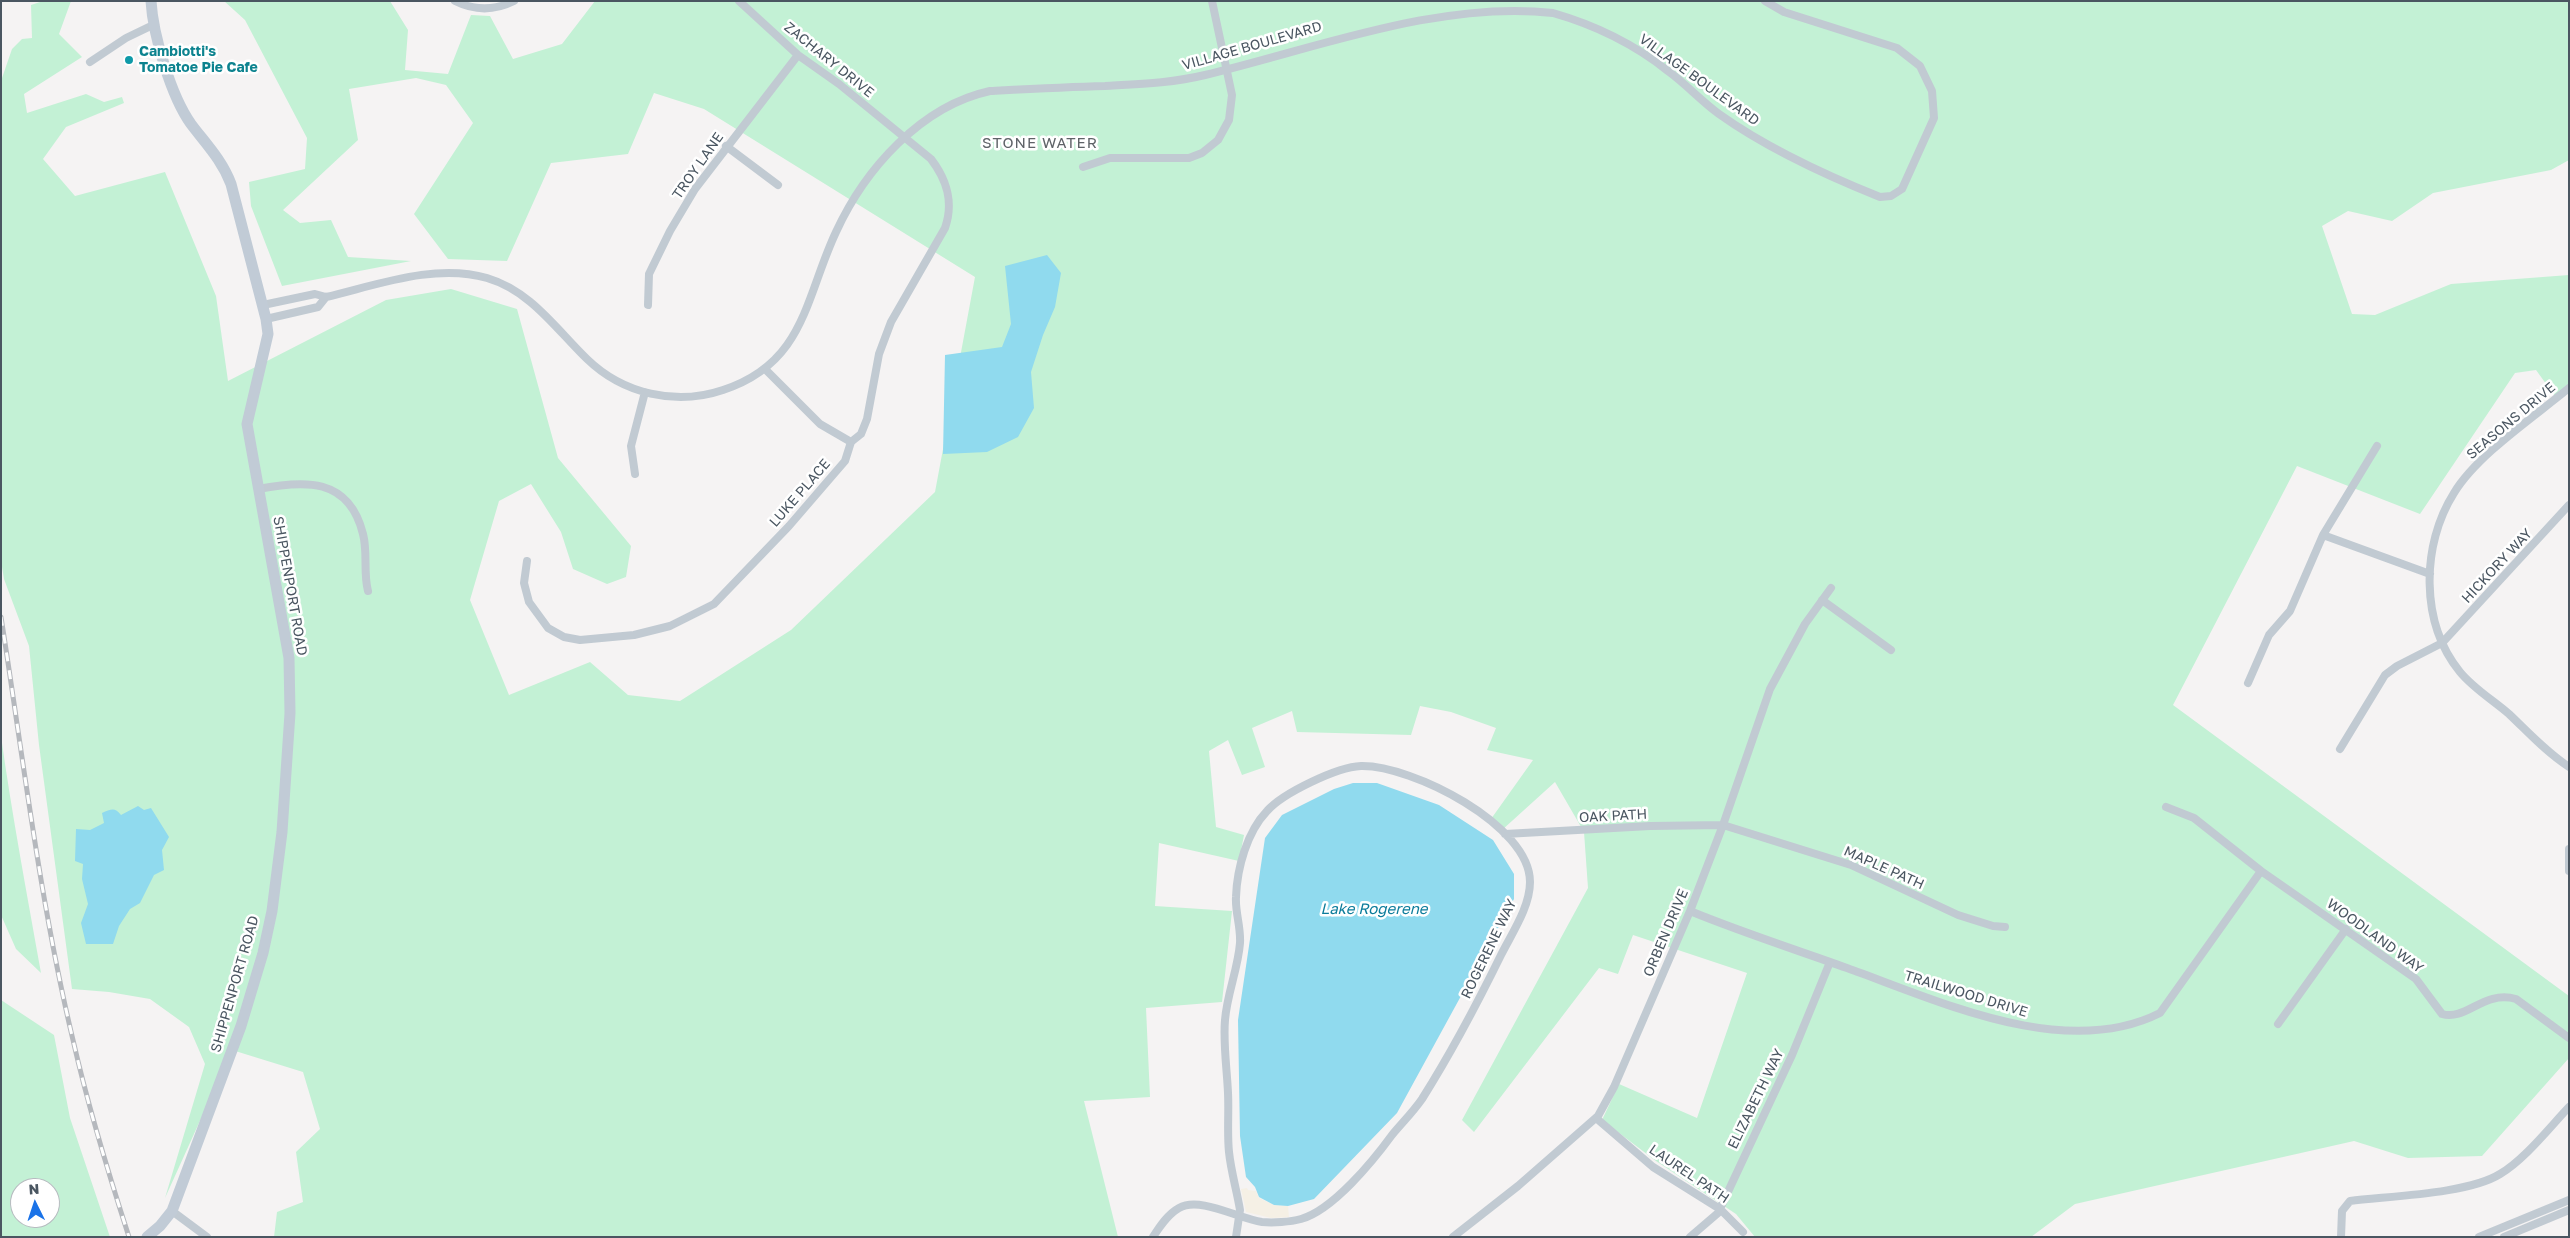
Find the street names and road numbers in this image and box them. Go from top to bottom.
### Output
street label: VILLAGE BOULEVARD [1180,18,1324,74]
street label: ZACHARY DRIVE [781,19,877,101]
street label: VILLAGE BOULEVARD [1636,31,1762,129]
street label: TROY LANE [669,129,727,203]
street label: SEASONS DRIVE [2463,379,2559,463]
street label: LUKE PLACE [766,456,834,530]
street label: SHIPPENPORT ROAD [269,515,311,657]
street label: HICKORY WAY [2458,525,2536,607]
street label: OAK PATH [1578,806,1648,826]
street label: MAPLE PATH [1841,843,1927,893]
street label: ORBEN DRIVE [1640,887,1692,979]
street label: WOODLAND WAY [2324,895,2426,977]
street label: ROGERENE WAY [1458,897,1520,1001]
street label: SHIPPENPORT ROAD [207,914,263,1054]
street label: TRAILWOOD DRIVE [1902,967,2030,1021]
street label: ELIZABETH WAY [1725,1046,1787,1152]
street label: LAUREL PATH [1646,1141,1732,1207]

